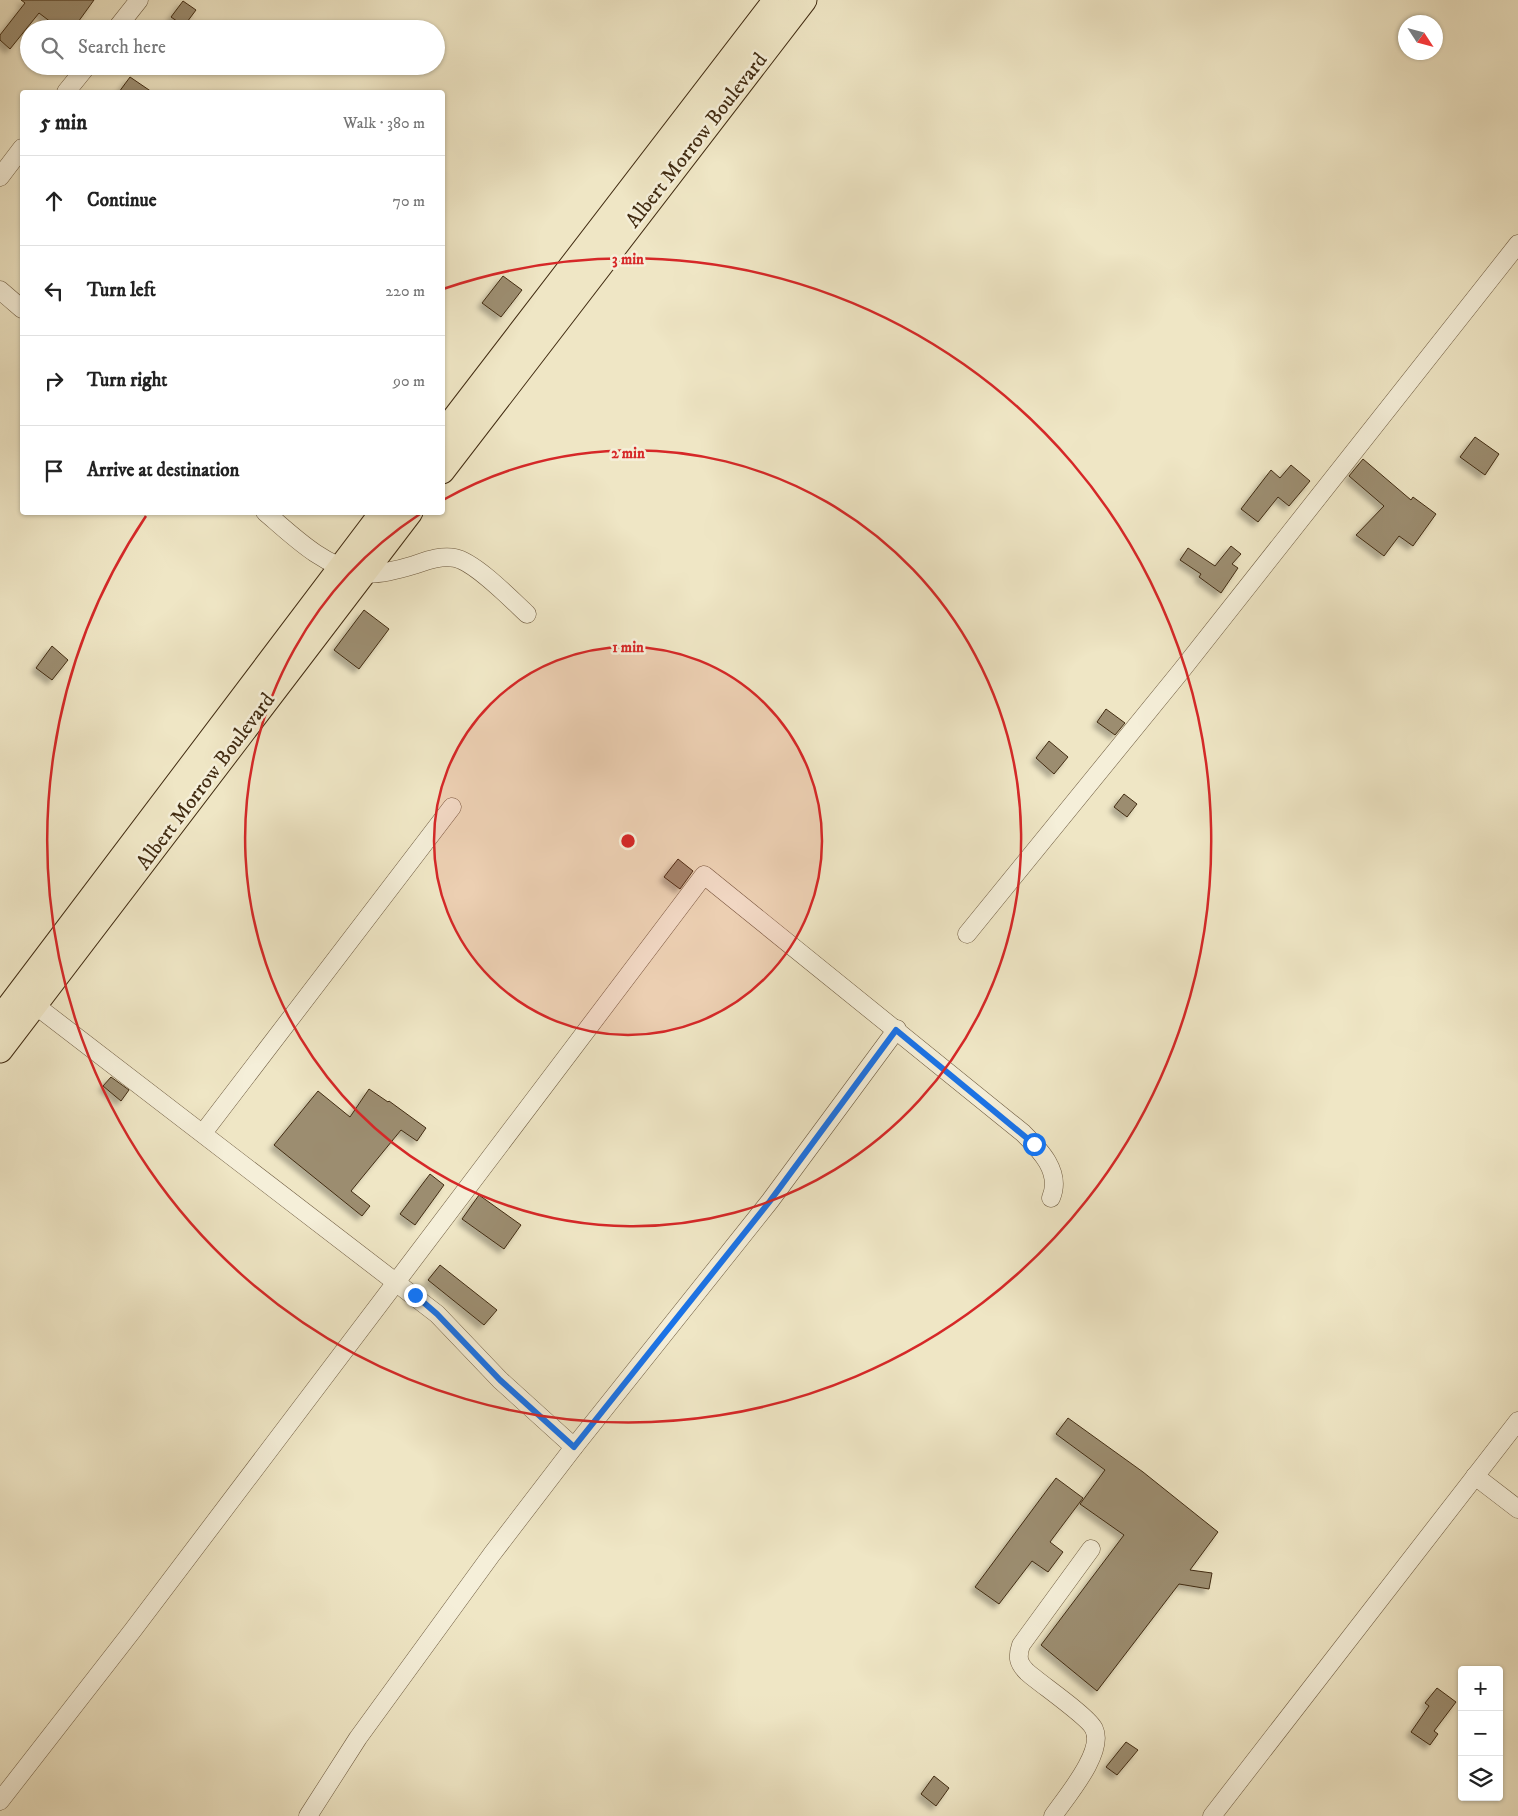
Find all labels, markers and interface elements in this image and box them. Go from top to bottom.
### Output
north arrow [1398,15,1443,60]
search box [20,20,445,75]
icon: search [38,34,66,62]
text: Search here [78,36,166,59]
street label: Albert Morrow Boulevard [620,48,774,233]
text: 5 min [40,110,87,136]
text: Walk · 380 m [343,113,425,133]
icon: ahead [40,187,68,215]
text: Continue [87,189,157,212]
text: 70 m [393,191,425,211]
text: 3 min [612,250,644,269]
icon: left [40,277,68,305]
text: Turn left [87,279,156,302]
text: 220 m [385,281,425,301]
icon: right [40,367,68,395]
text: Turn right [87,369,167,392]
text: 90 m [393,371,425,391]
text: 2 min [611,444,645,463]
icon: arrive [40,457,68,485]
text: Arrive at destination [87,459,239,482]
text: 1 min [612,638,644,657]
street label: Albert Morrow Boulevard [131,688,281,875]
centre of rings [619,832,637,850]
route start [1023,1133,1046,1156]
route end [404,1284,427,1307]
map controls [1458,1666,1503,1801]
button: + [1458,1666,1503,1711]
button: − [1458,1711,1503,1756]
button: layers [1458,1756,1503,1801]

